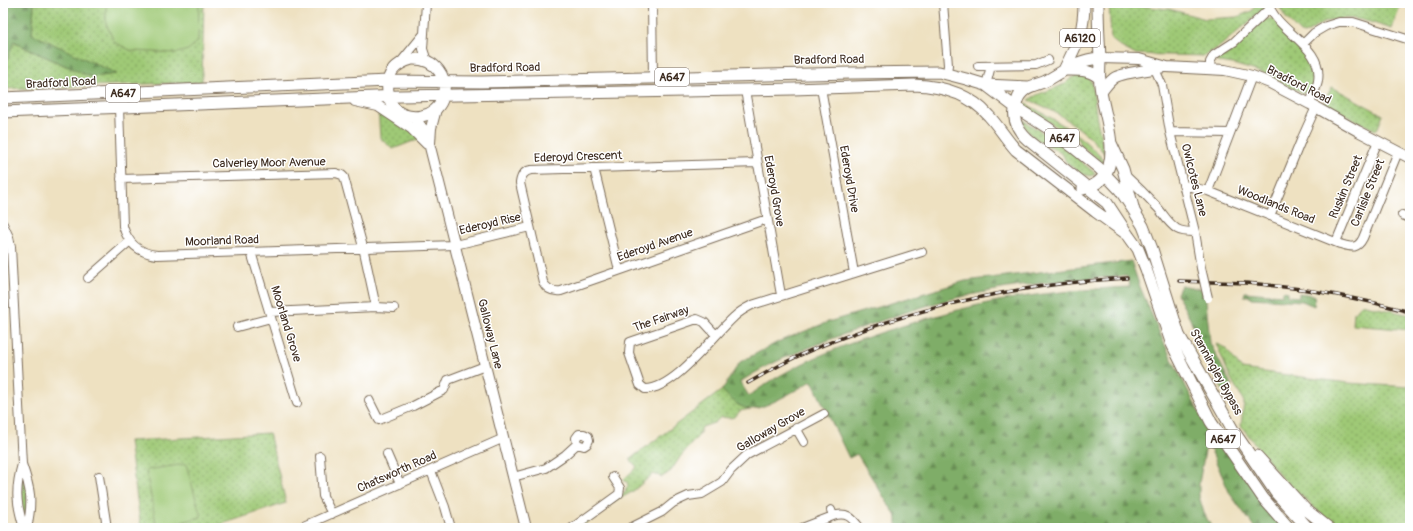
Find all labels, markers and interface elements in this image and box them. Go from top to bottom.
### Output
road number: A6120 [1060,29,1100,47]
street label: Bradford Road [794,52,865,68]
street label: Bradford Road [470,60,541,76]
street label: Bradford Road [1264,62,1334,108]
road number: A647 [655,68,689,86]
street label: Bradford Road [25,74,97,92]
road number: A647 [106,84,140,102]
road number: A647 [1045,129,1079,147]
street label: Owlcotes Lane [1178,142,1210,218]
street label: Ederoyd Drive [836,144,862,214]
street label: Ederoyd Crescent [534,148,623,166]
street label: Ruskin Street [1326,153,1366,221]
street label: Ederoyd Grove [760,154,788,228]
street label: Calverley Moor Avenue [212,155,326,171]
street label: Carlisle Street [1348,157,1388,229]
street label: Woodlands Road [1235,183,1317,227]
street label: Ederoyd Rise [458,210,522,238]
street label: Ederoyd Avenue [615,225,695,265]
street label: Moorland Road [185,232,259,250]
street label: Moorland Grove [267,284,305,364]
street label: Galloway Lane [474,297,506,371]
street label: The Fairway [631,302,691,336]
street label: Stanningley Bypass [1186,326,1246,418]
street label: Galloway Grove [734,404,808,456]
road number: A647 [1206,430,1240,448]
street label: Chatsworth Road [355,448,439,496]

